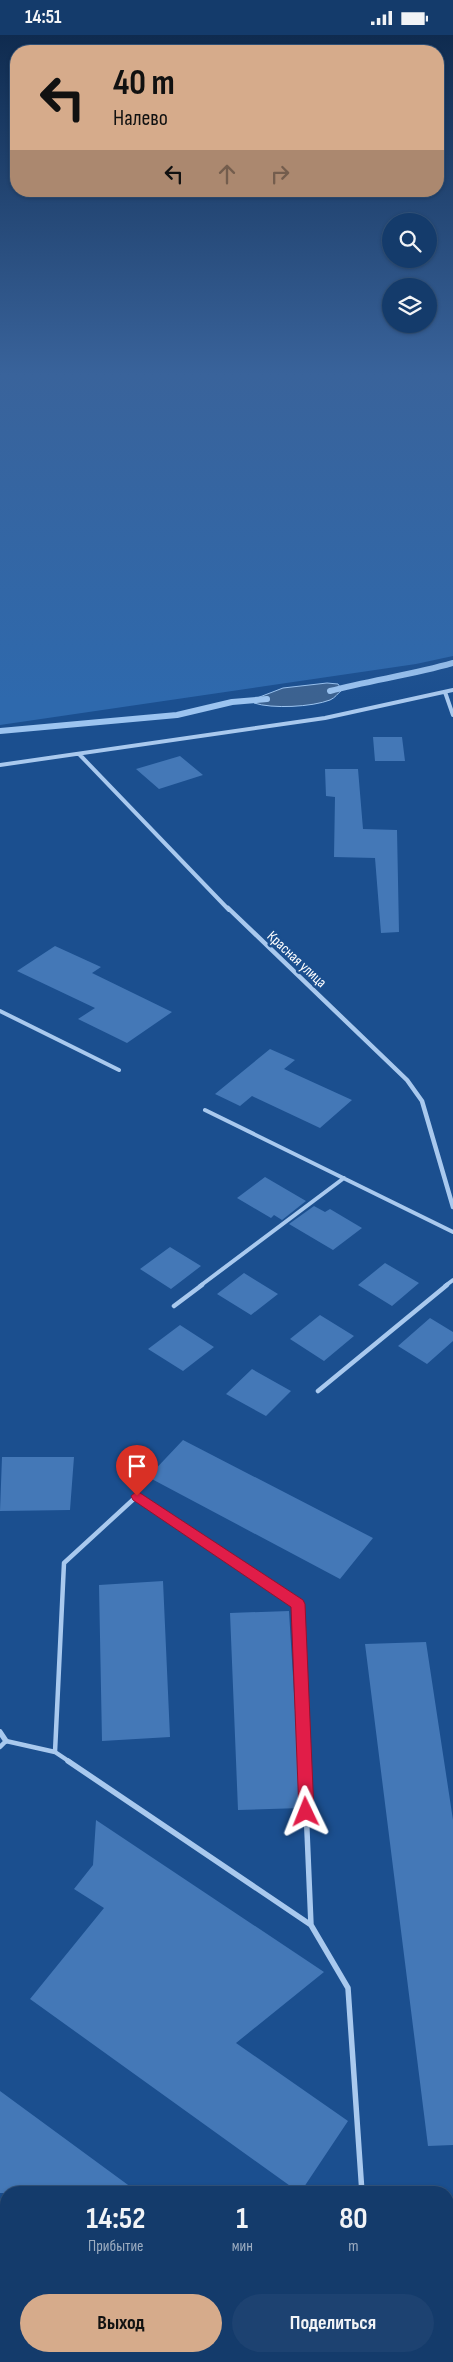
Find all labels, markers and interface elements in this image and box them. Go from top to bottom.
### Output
text: 14:51 [25,6,61,29]
text: 40 m [113,62,175,105]
icon: left [30,65,95,130]
text: Налево [113,105,168,132]
icon: left [160,160,188,188]
icon: ahead [213,160,241,188]
icon: right [266,160,294,188]
map controls [382,213,437,333]
button: search [382,213,437,268]
button: layers [382,278,437,333]
street label: Красная улица [263,927,331,992]
pin [116,1445,158,1496]
icon: arrive [123,1452,151,1480]
position arrow [279,1785,331,1837]
text: 14:52 [86,2201,145,2237]
text: 1 [236,2201,248,2237]
text: 80 [339,2201,368,2237]
text: Прибытие [88,2237,144,2256]
text: мин [232,2237,253,2256]
text: m [348,2237,359,2256]
button: Выход [20,2294,222,2352]
button: Поделиться [232,2294,434,2352]

